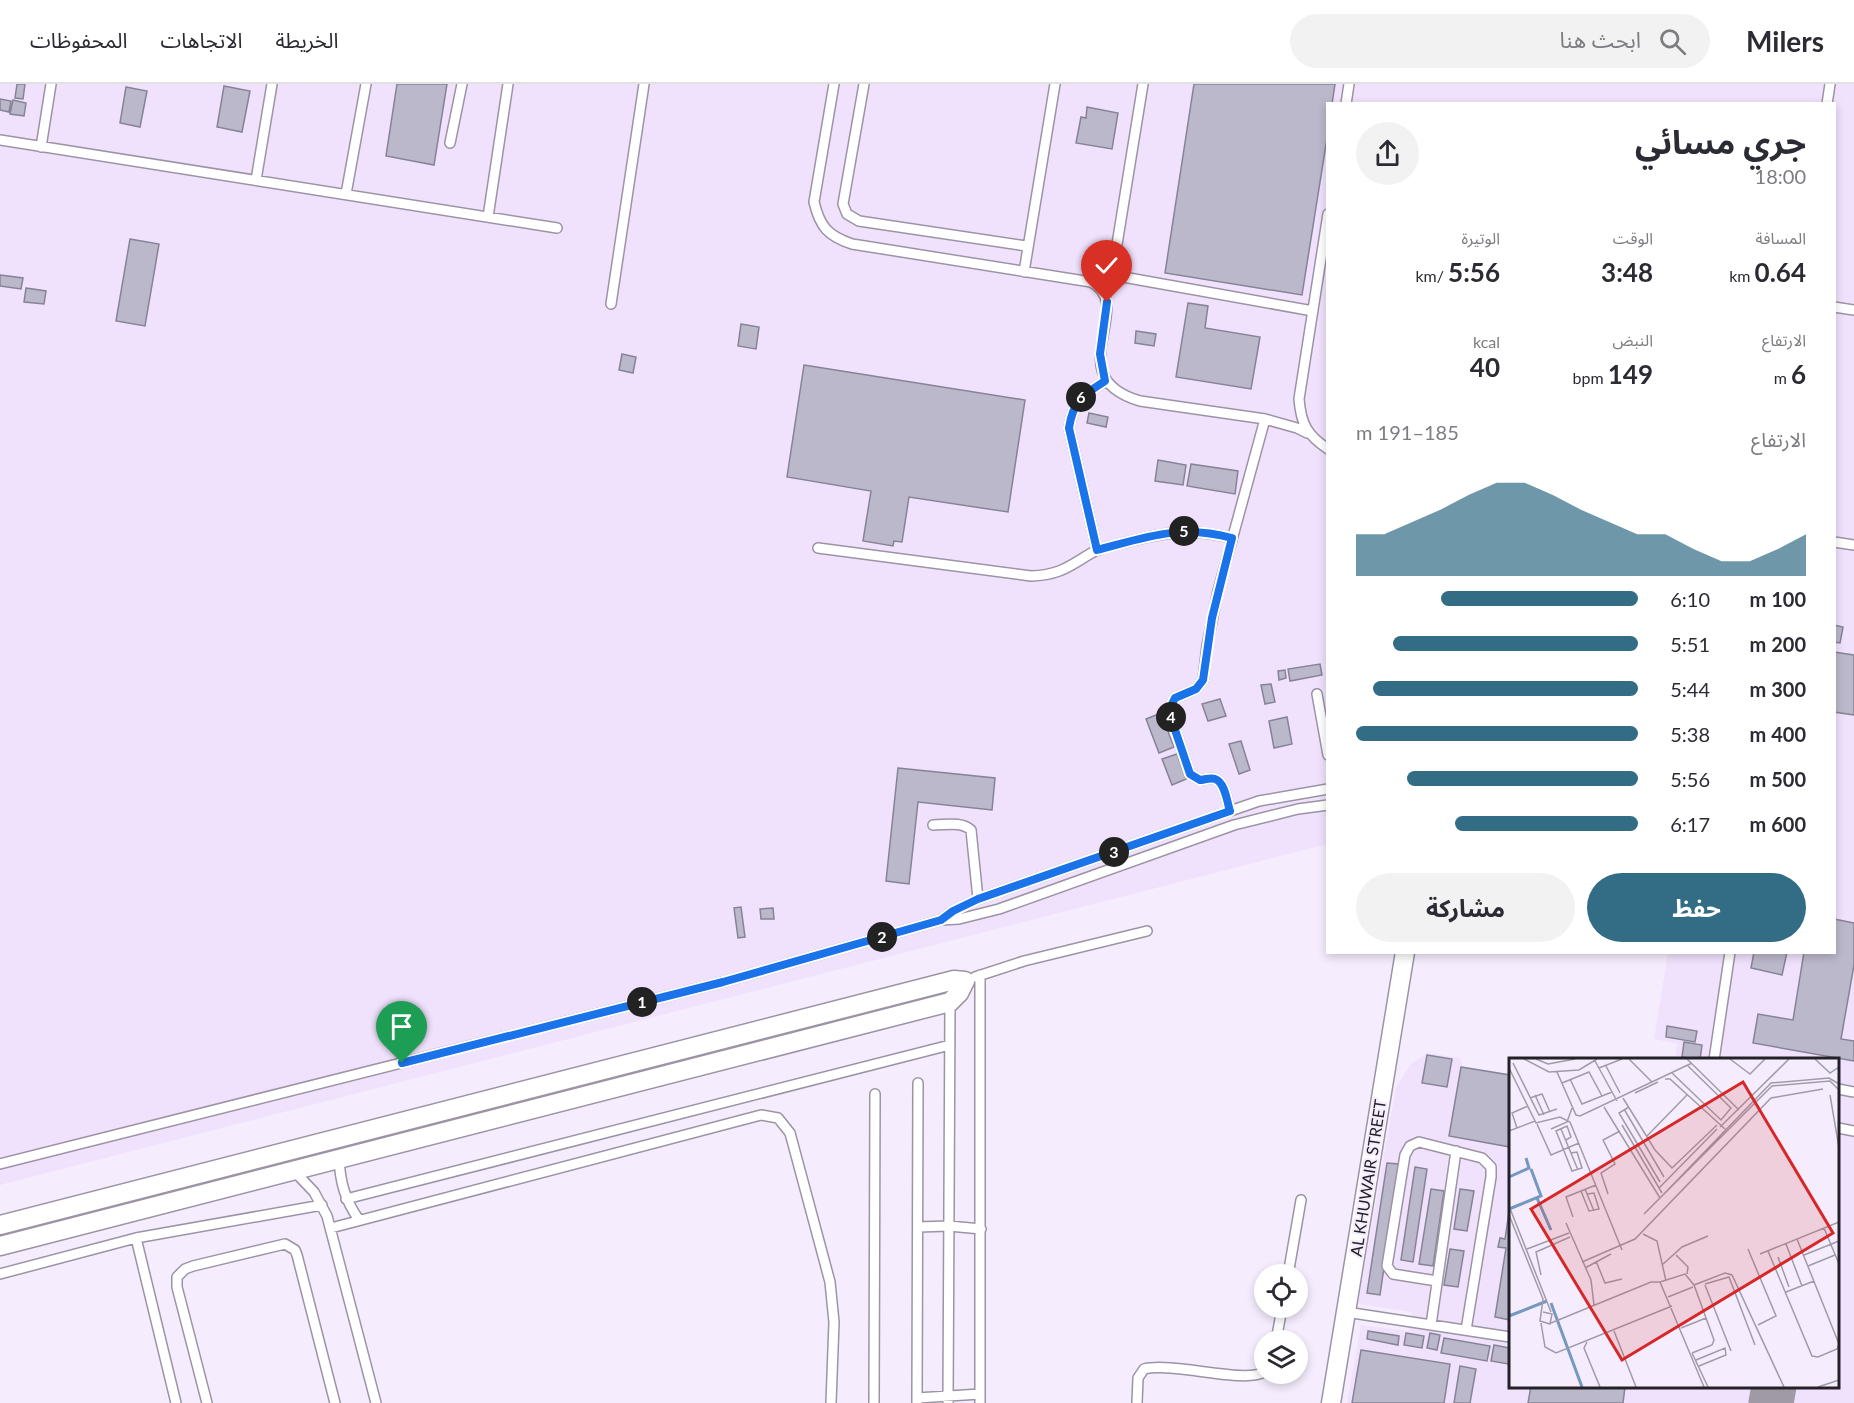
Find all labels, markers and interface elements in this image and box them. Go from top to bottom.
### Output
search box [1290,14,1710,68]
text: Milers [1746,24,1824,58]
icon: search [1656,25,1689,58]
text: ابحث هنا [1560,26,1641,53]
text: المحفوظات [30,27,127,52]
text: الاتجاهات [160,27,242,52]
text: الخريطة [275,27,338,52]
text: جري مسائي [1635,121,1806,161]
button: share [1356,122,1419,185]
text: 18:00 [1755,164,1806,188]
text: الوتيرة [1462,228,1500,247]
text: الوقت [1613,228,1653,247]
text: المسافة [1756,228,1806,247]
pin [1081,240,1132,302]
icon: check [1090,249,1123,282]
text: 5:56 [1448,256,1500,288]
text: 3:48 [1601,256,1653,288]
text: 0.64 [1755,256,1806,288]
text: /km [1415,266,1448,285]
text: km [1729,266,1755,285]
text: النبض [1612,330,1653,349]
text: الارتفاع [1762,330,1806,349]
text: kcal [1473,332,1500,351]
text: 40 [1470,351,1500,383]
text: 149 [1608,358,1653,390]
text: 6 [1791,358,1806,390]
text: bpm [1573,368,1608,387]
text: m [1774,368,1791,387]
pin: 6 [1066,382,1096,412]
text: 6 [1076,387,1086,406]
text: 185–191 m [1356,420,1459,444]
text: الارتفاع [1751,427,1806,451]
pin: 5 [1169,516,1199,546]
text: 5 [1179,521,1189,540]
text: 6:10 [1670,587,1710,611]
text: 100 m [1750,587,1806,611]
text: 5:51 [1670,632,1710,656]
text: 200 m [1750,632,1806,656]
text: 5:44 [1670,677,1710,701]
text: 300 m [1750,677,1806,701]
pin: 4 [1156,702,1186,732]
text: 4 [1166,707,1176,726]
text: 5:38 [1670,722,1710,746]
text: 400 m [1750,722,1806,746]
text: 5:56 [1670,767,1710,791]
text: 500 m [1750,767,1806,791]
text: 6:17 [1670,812,1710,836]
text: 600 m [1750,812,1806,836]
pin: 3 [1099,837,1129,867]
text: 3 [1109,842,1119,861]
button: مشاركة [1356,873,1575,942]
button: حفظ [1587,873,1806,942]
pin: 2 [867,922,897,952]
text: 2 [877,927,887,946]
pin: 1 [627,987,657,1017]
text: 1 [637,992,647,1011]
pin [376,1001,427,1063]
icon: arrive [385,1010,418,1043]
inset map [1509,1058,1839,1388]
street label: AL KHUWAIR STREET [1346,1098,1389,1258]
map controls [1254,1264,1308,1384]
button: locate [1254,1264,1308,1318]
button: layers [1254,1330,1308,1384]

